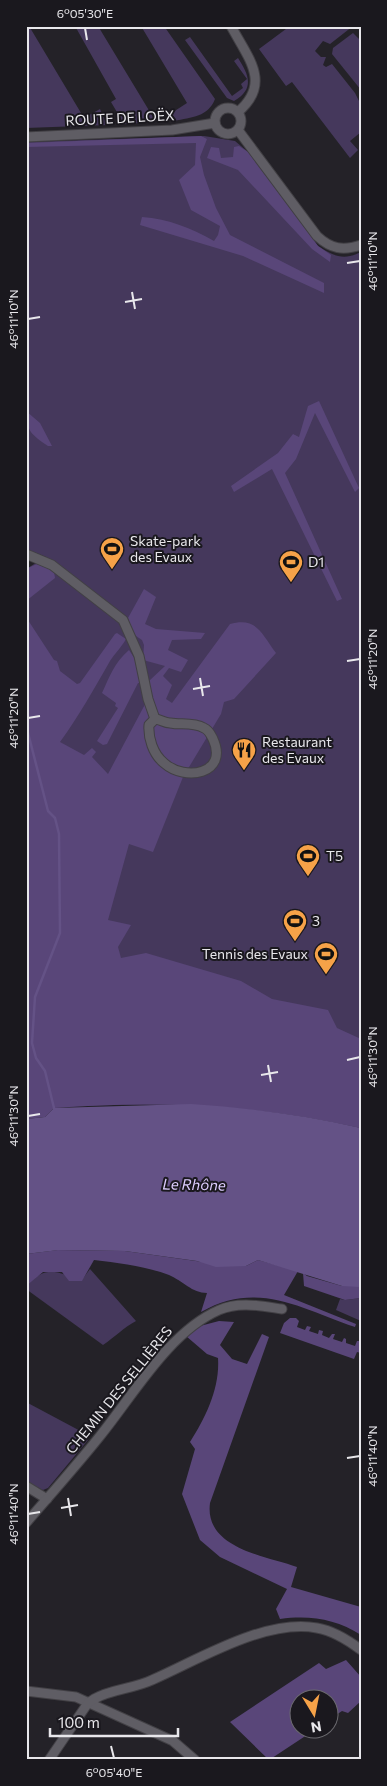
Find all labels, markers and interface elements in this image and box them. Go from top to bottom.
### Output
text: 6°05'30"E [57,6,113,20]
street label: ROUTE DE LOËX [65,106,175,129]
text: 46°11'10"N [365,231,379,291]
text: 46°11'10"N [6,289,20,349]
place label: Skate-park des Evaux [130,532,201,565]
sports icon: Skate-park des Evaux [99,536,125,570]
sports icon: D1 [278,549,304,583]
place label: D1 [308,553,324,570]
text: 46°11'20"N [365,629,379,689]
text: 46°11'20"N [6,688,20,748]
place label: Restaurant des Evaux [262,733,332,766]
restaurant icon: Restaurant des Evaux [231,737,257,771]
sports icon: T5 [295,843,321,877]
place label: T5 [326,847,343,864]
sports icon: 3 [282,908,308,942]
place label: 3 [312,912,320,929]
sports icon: Tennis des Evaux [313,941,339,975]
place label: Tennis des Evaux [202,945,309,962]
text: 46°11'30"N [365,1027,379,1087]
text: 46°11'30"N [6,1086,20,1146]
water label: Le Rhône [162,1174,226,1194]
street label: CHEMIN DES SELLIÈRES [62,1322,175,1457]
text: 46°11'40"N [365,1425,379,1487]
text: 46°11'40"N [6,1483,20,1545]
north arrow [290,1688,340,1738]
scale bar [50,1706,178,1738]
text: 100 m [58,1713,100,1731]
text: N [310,1718,323,1737]
text: 6°05'40"E [86,1765,142,1779]

